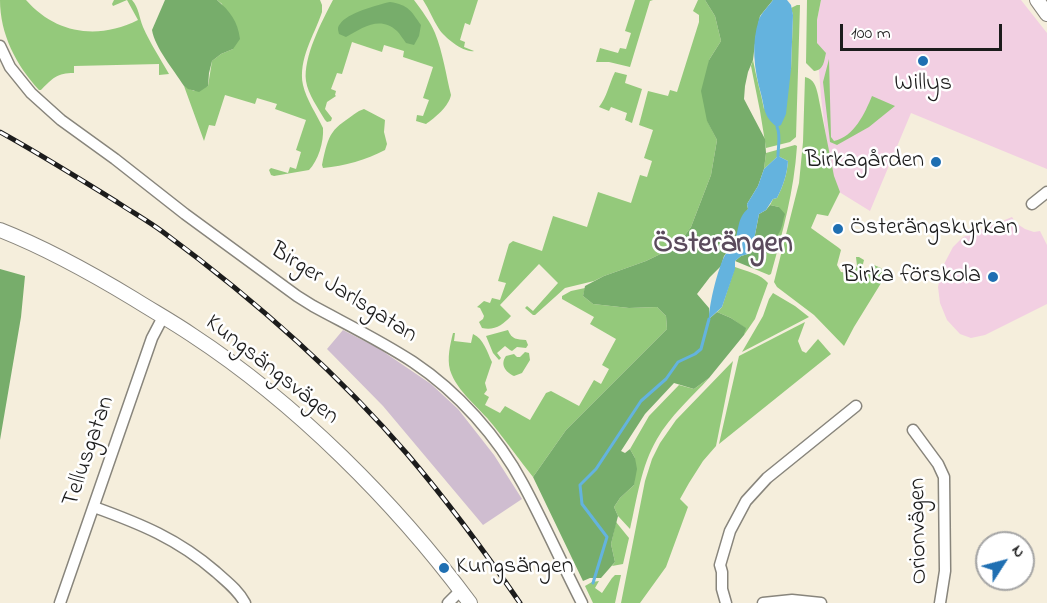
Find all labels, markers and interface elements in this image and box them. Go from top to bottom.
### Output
scale bar [843,12,1005,50]
text: 100 m [851,21,891,47]
marker: Willys [916,54,930,68]
place label: Willys [894,71,952,99]
place label: Birkagården [805,148,924,176]
marker: Birkagården [929,155,943,169]
place label: Österängskyrkan [850,215,1018,243]
marker: Österängskyrkan [831,222,845,236]
district label: Österängen [653,228,793,264]
street label: Birger Jarlsgatan [264,237,422,351]
place label: Birka förskola [843,263,981,291]
marker: Birka förskola [986,270,1000,284]
street label: Kungsängsvägen [198,310,344,432]
street label: Tellusgatan [58,393,122,511]
street label: Orionvägen [905,477,935,585]
north arrow [975,531,1035,591]
text: N [1005,540,1031,563]
place label: Kungsängen [456,554,574,582]
marker: Kungsängen [437,561,451,575]

